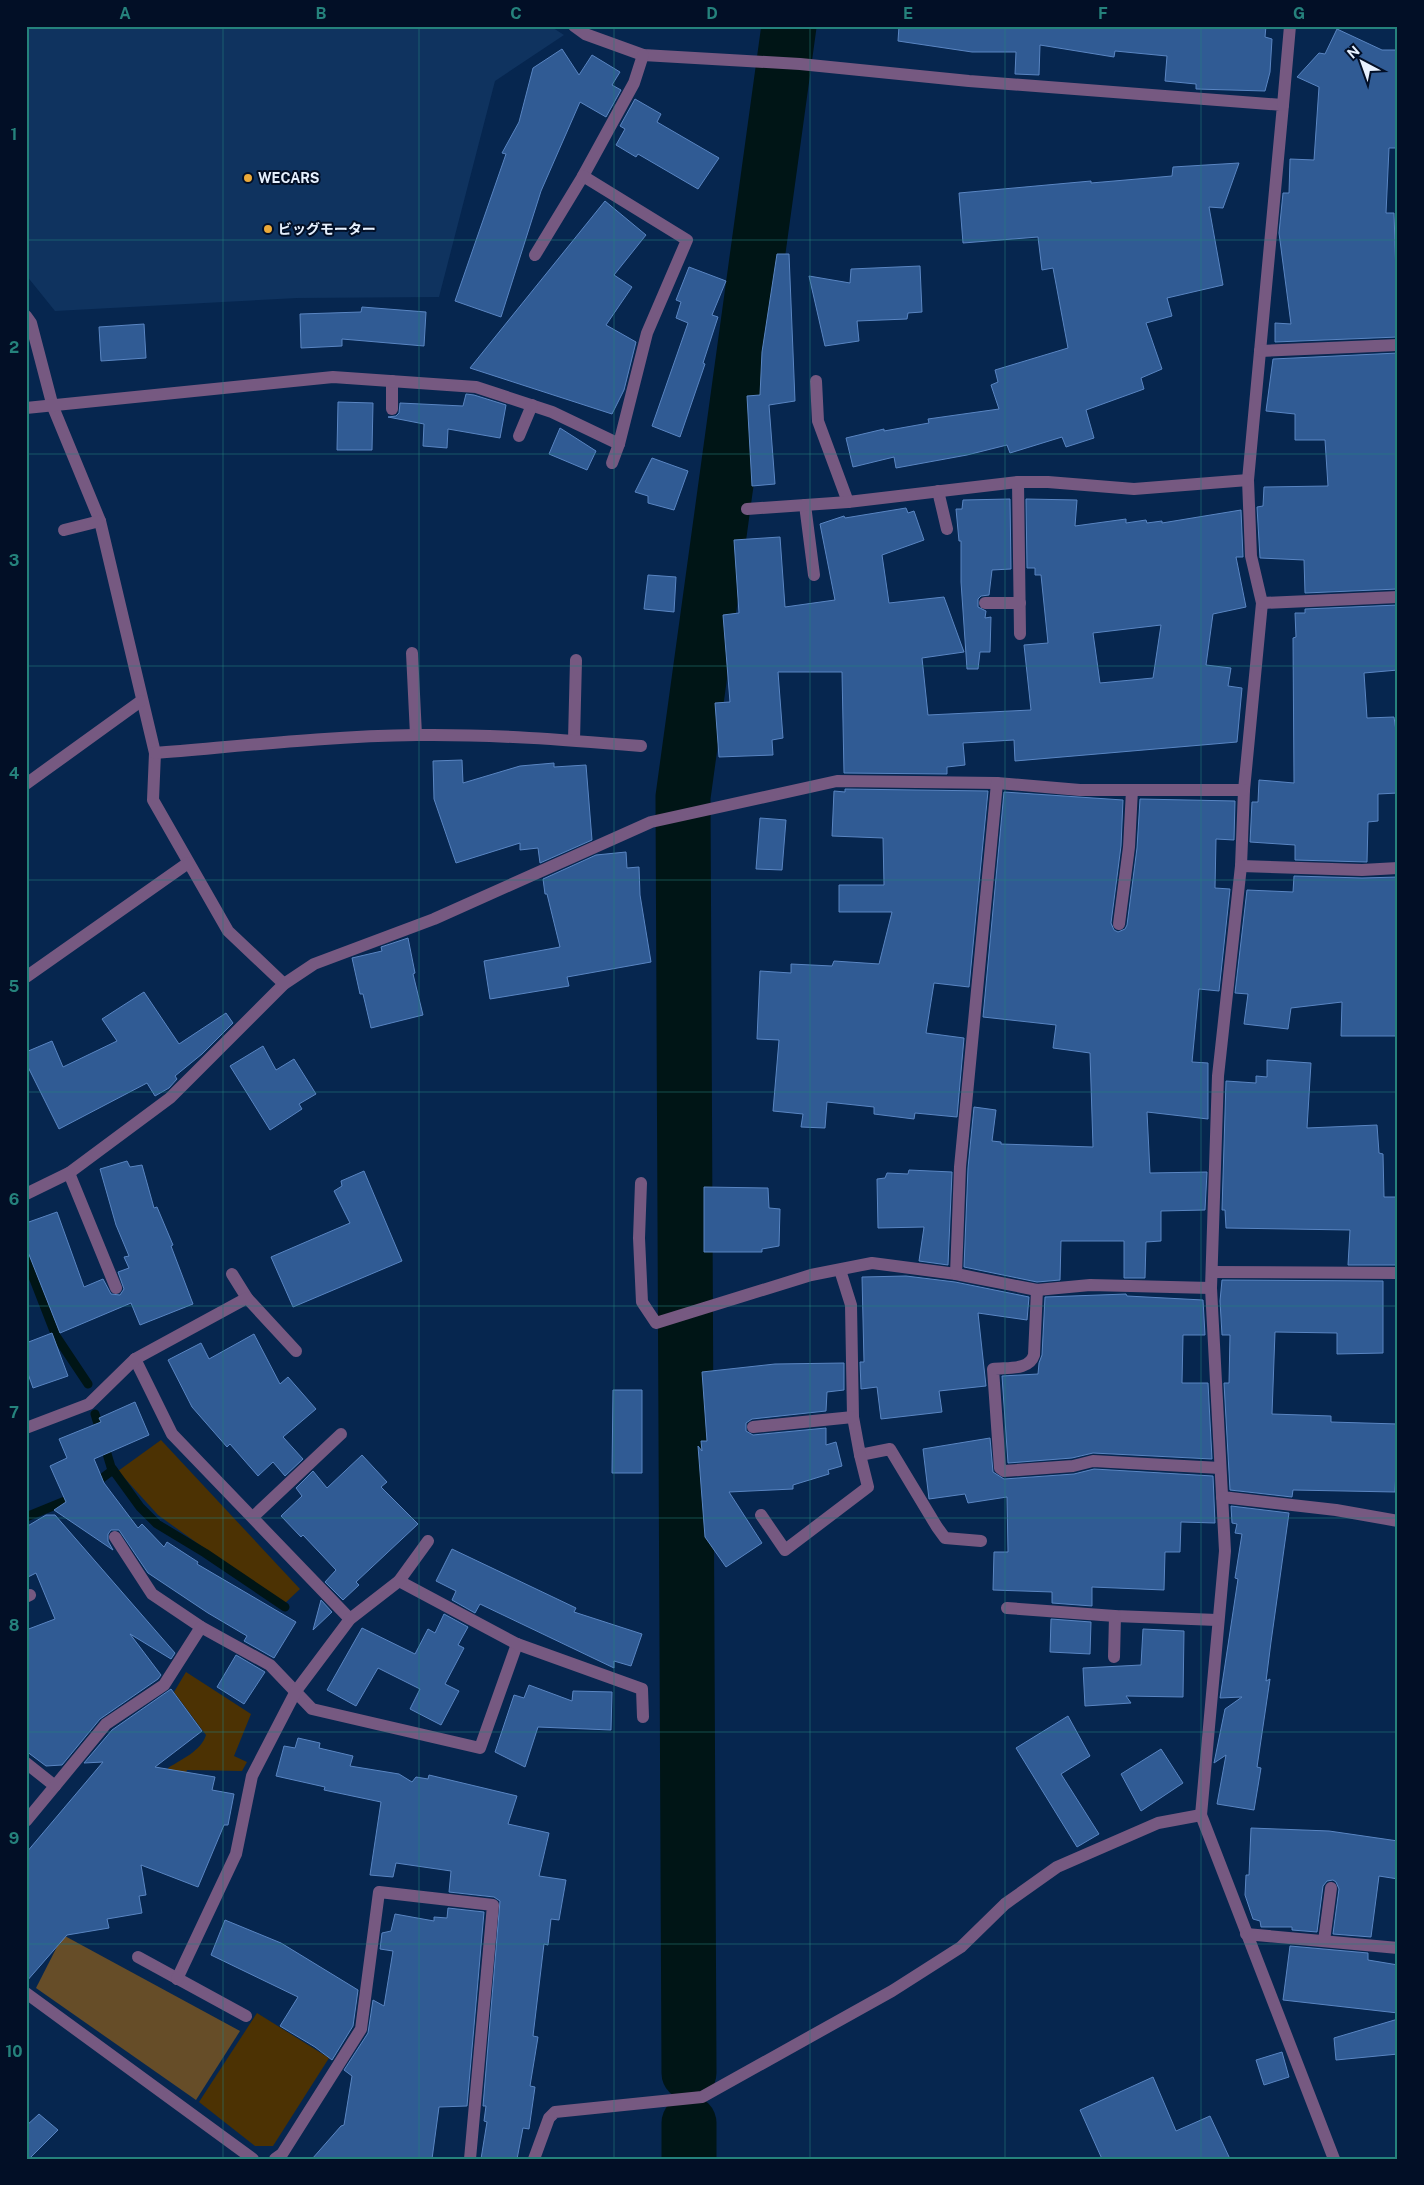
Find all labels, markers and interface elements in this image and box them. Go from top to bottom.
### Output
text: A [119,4,131,23]
text: B [316,4,327,23]
text: C [510,4,522,23]
text: D [706,4,718,23]
text: E [903,4,913,23]
text: F [1098,4,1108,23]
text: G [1293,4,1305,23]
north arrow [1336,38,1386,88]
text: N [1344,43,1363,62]
text: 1 [11,125,17,144]
place label: WECARS [258,170,320,186]
marker: WECARS [242,172,254,184]
place label: ビッグモーター [278,221,376,237]
marker: ビッグモーター [262,223,274,235]
text: 2 [9,338,19,357]
text: 3 [9,551,19,570]
text: 4 [9,764,20,783]
text: 5 [9,977,20,996]
text: 6 [9,1190,19,1209]
text: 7 [9,1403,19,1422]
text: 8 [9,1616,20,1635]
text: 9 [9,1829,19,1848]
text: 10 [5,2042,23,2061]

